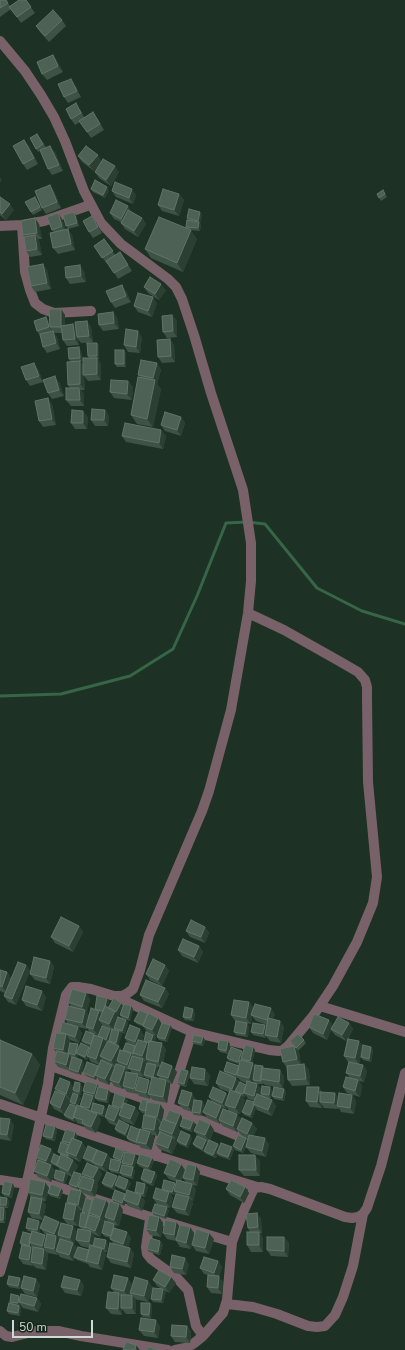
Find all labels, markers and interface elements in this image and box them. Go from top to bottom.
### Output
scale bar [14,1312,95,1338]
text: 50 m [19,1319,47,1335]

